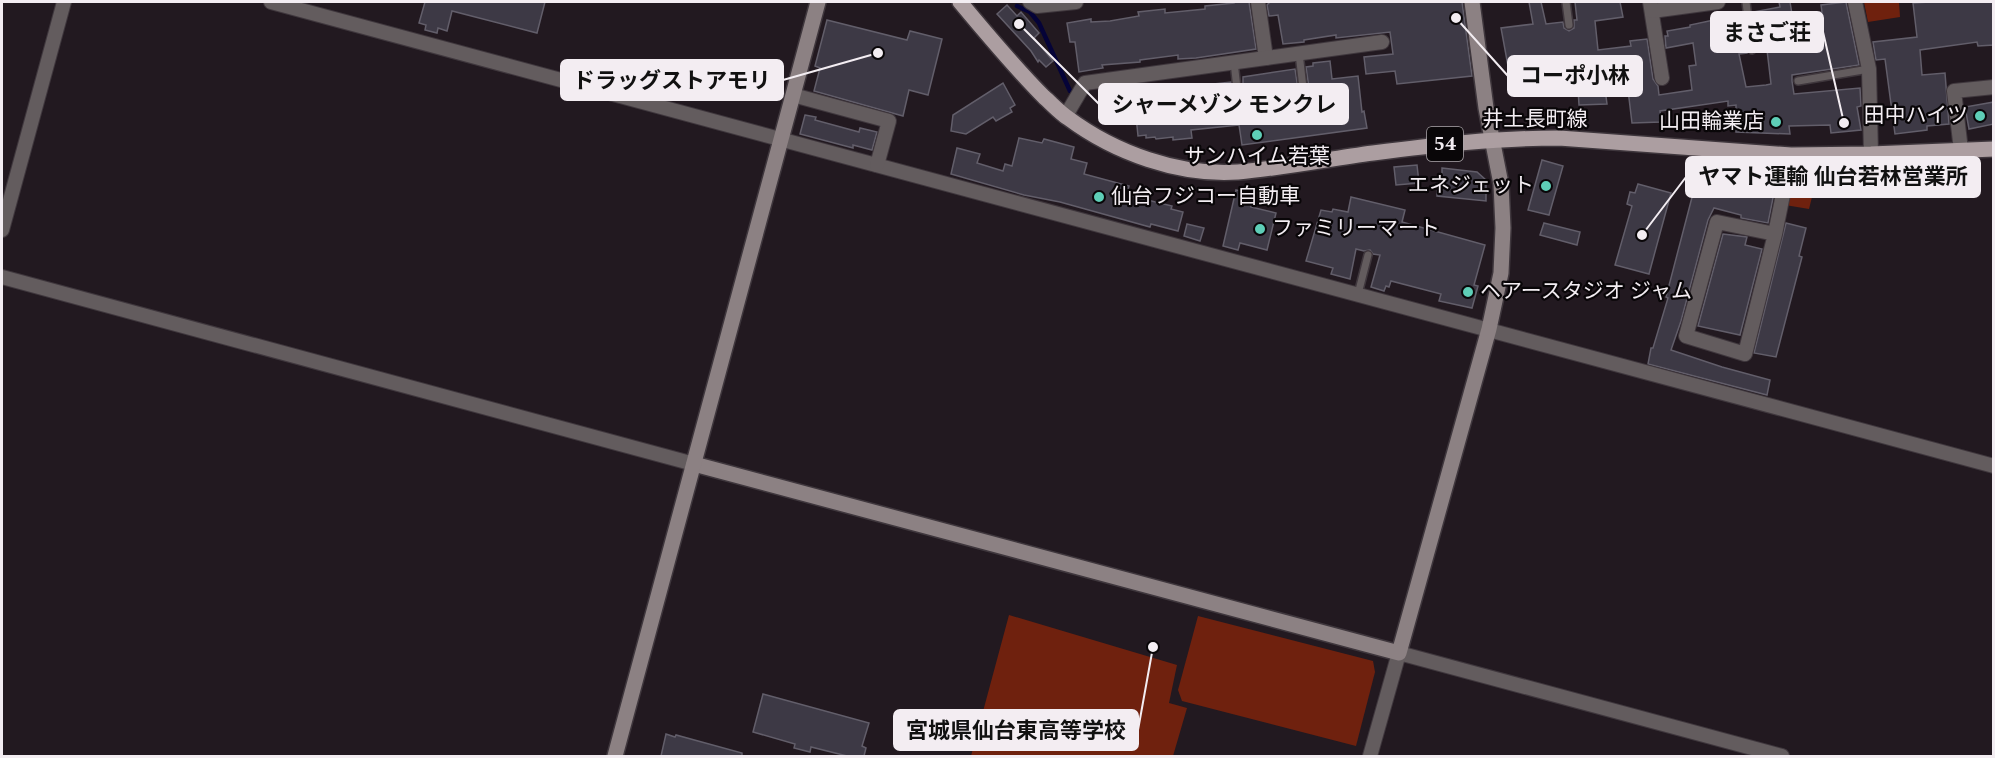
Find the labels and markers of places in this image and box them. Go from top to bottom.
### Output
callout: まさご荘 [1711,12,1823,52]
callout: コーポ小林 [1508,56,1642,96]
callout: ドラッグストアモリ [561,60,783,100]
callout: シャーメゾン モンクレ [1099,84,1348,124]
place label: 田中ハイツ [1863,100,1968,132]
place label: 山田輪業店 [1659,106,1764,138]
marker: 田中ハイツ [1973,109,1987,123]
marker: 山田輪業店 [1769,115,1783,129]
marker: サンハイム若葉 [1250,128,1264,142]
place label: サンハイム若葉 [1184,141,1330,173]
callout: ヤマト運輸 仙台若林営業所 [1686,157,1980,197]
place label: エネジェット [1408,170,1534,202]
marker: エネジェット [1539,179,1553,193]
place label: 仙台フジコー自動車 [1111,181,1300,213]
marker: 仙台フジコー自動車 [1092,190,1106,204]
place label: ファミリーマート [1272,213,1440,245]
marker: ファミリーマート [1253,222,1267,236]
place label: ヘアースタジオ ジャム [1480,276,1692,308]
marker: ヘアースタジオ ジャム [1461,285,1475,299]
callout: 宮城県仙台東高等学校 [894,710,1138,750]

